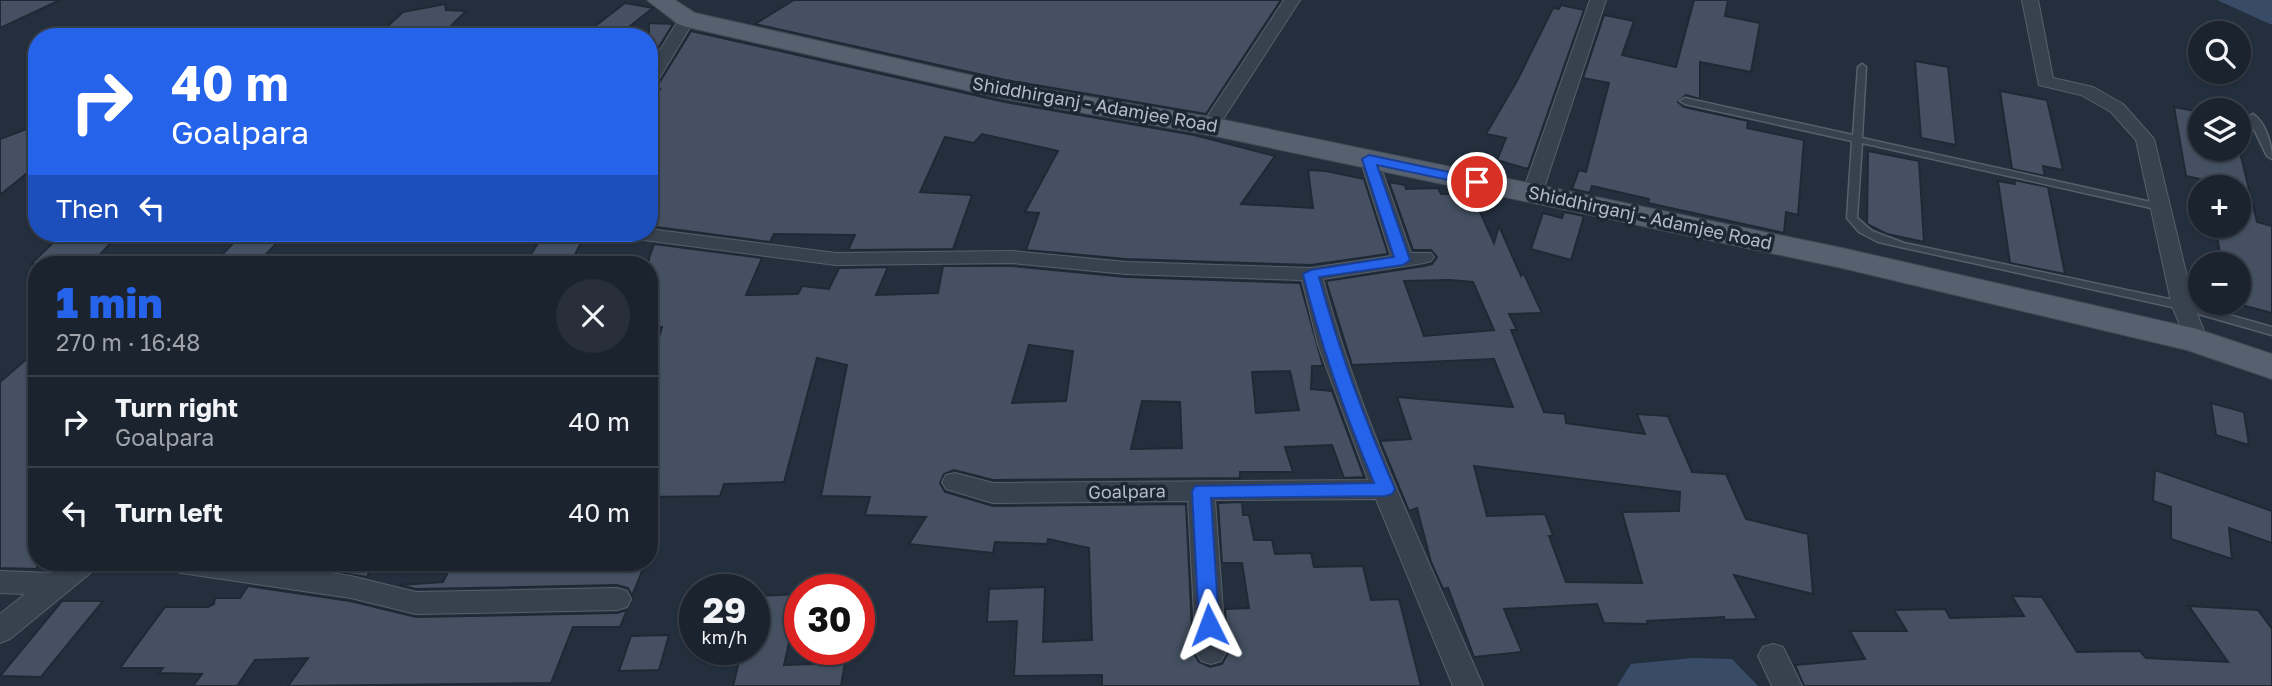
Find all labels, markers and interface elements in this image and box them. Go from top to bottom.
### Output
map controls [2188,21,2251,315]
button: search [2188,21,2251,84]
text: 40 m [171,53,289,112]
icon: right [56,56,147,147]
street label: Shiddhirganj - Adamjee Road [971,72,1220,136]
button: layers [2188,98,2251,161]
text: Goalpara [171,113,309,151]
pin [1447,152,1507,212]
icon: arrive [1458,163,1496,201]
button: + [2188,175,2251,238]
street label: Shiddhirganj - Adamjee Road [1526,180,1774,254]
icon: left [133,189,171,227]
text: Then [56,193,119,224]
button: − [2188,252,2251,315]
text: 1 min [56,277,163,327]
button: close [556,279,630,353]
text: 270 m · 16:48 [56,328,200,356]
text: Turn right [115,392,238,423]
icon: right [56,403,94,441]
text: 40 m [569,406,630,437]
text: Goalpara [115,423,214,451]
street label: Goalpara [1088,479,1166,503]
icon: left [56,494,94,532]
text: Turn left [115,497,223,528]
text: 40 m [569,497,630,528]
speed limit sign: 30 [784,574,875,665]
position arrow [1172,588,1246,662]
text: 29 [703,589,746,631]
text: km/h [702,626,747,648]

